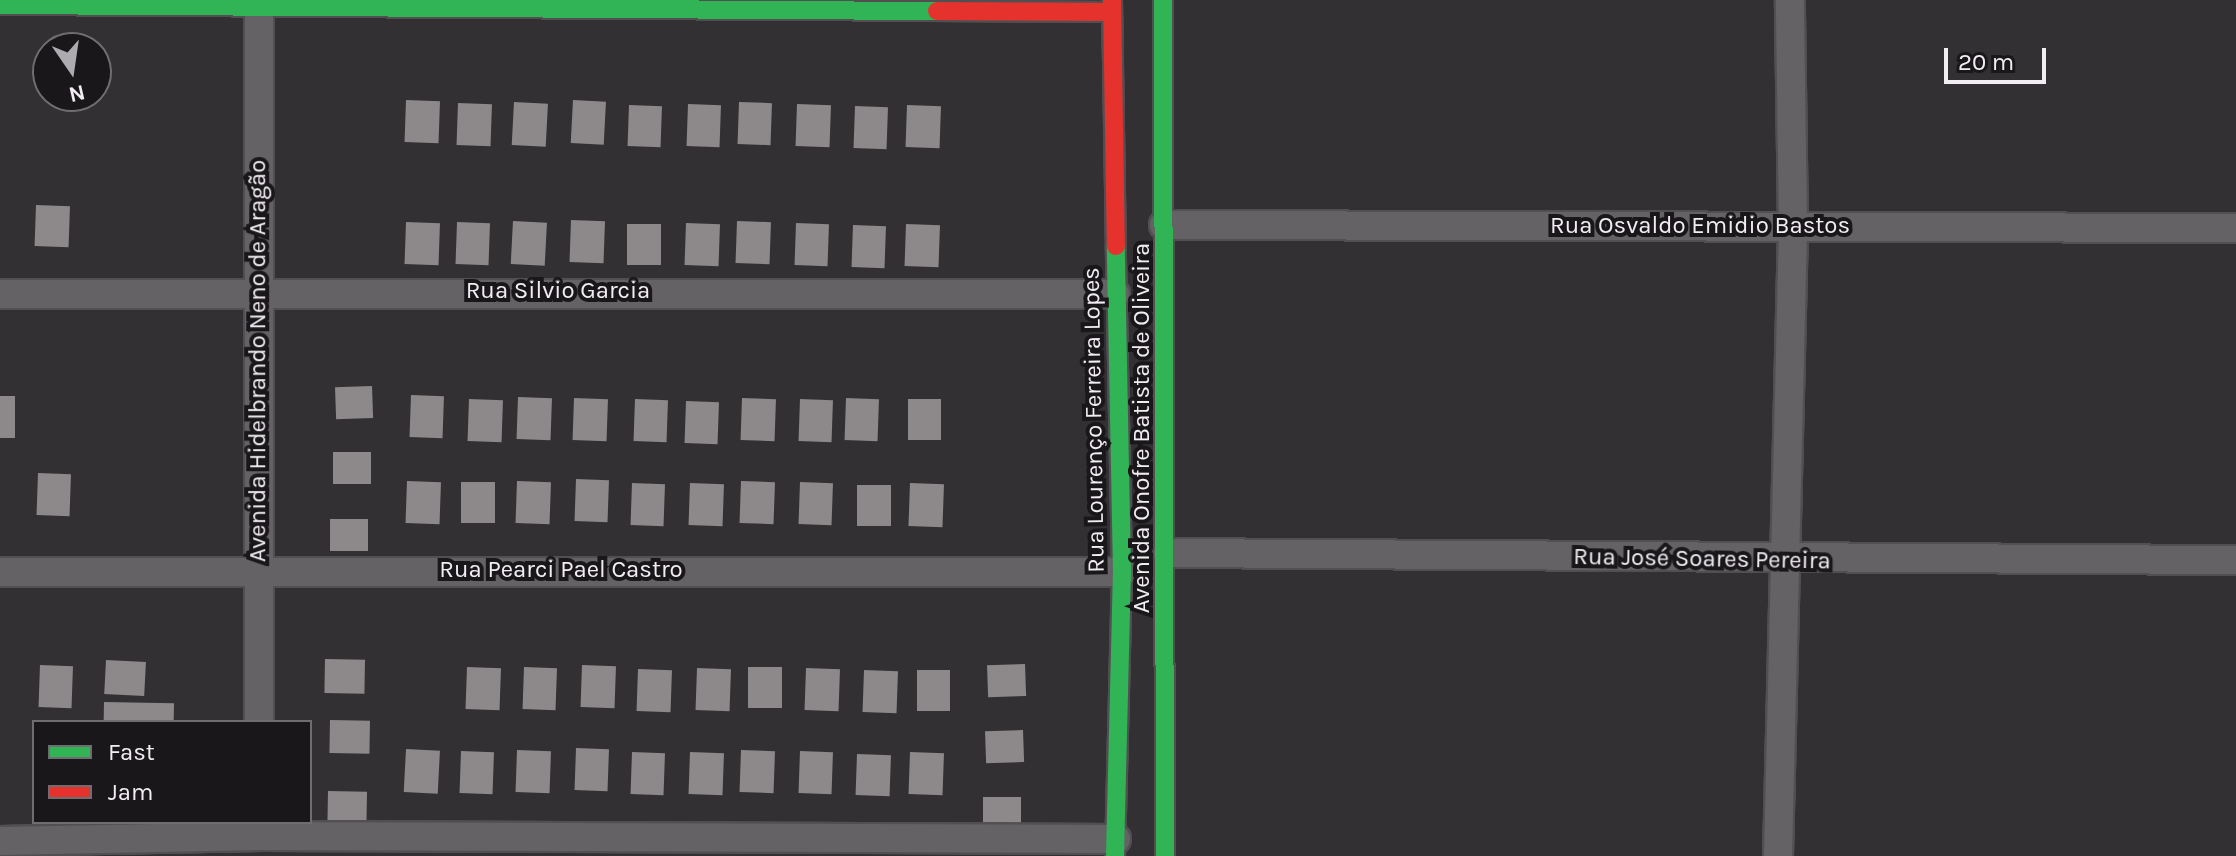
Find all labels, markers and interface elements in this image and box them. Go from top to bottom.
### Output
north arrow [32,32,112,112]
scale bar [1948,32,2050,82]
text: 20 m [1958,48,2014,76]
text: N [66,79,88,108]
street label: Avenida Hidelbrando Neno de Aragão [244,160,272,562]
street label: Rua Osvaldo Emidio Bastos [1550,212,1850,240]
street label: Avenida Onofre Batista de Oliveira [1128,243,1156,613]
street label: Rua Lourenço Ferreira Lopes [1077,267,1111,573]
street label: Rua Silvio Garcia [466,277,650,305]
street label: Rua José Soares Pereira [1573,542,1831,576]
street label: Rua Pearci Pael Castro [439,556,683,584]
legend [32,720,312,824]
text: Fast [108,738,155,766]
text: Jam [108,778,153,806]

